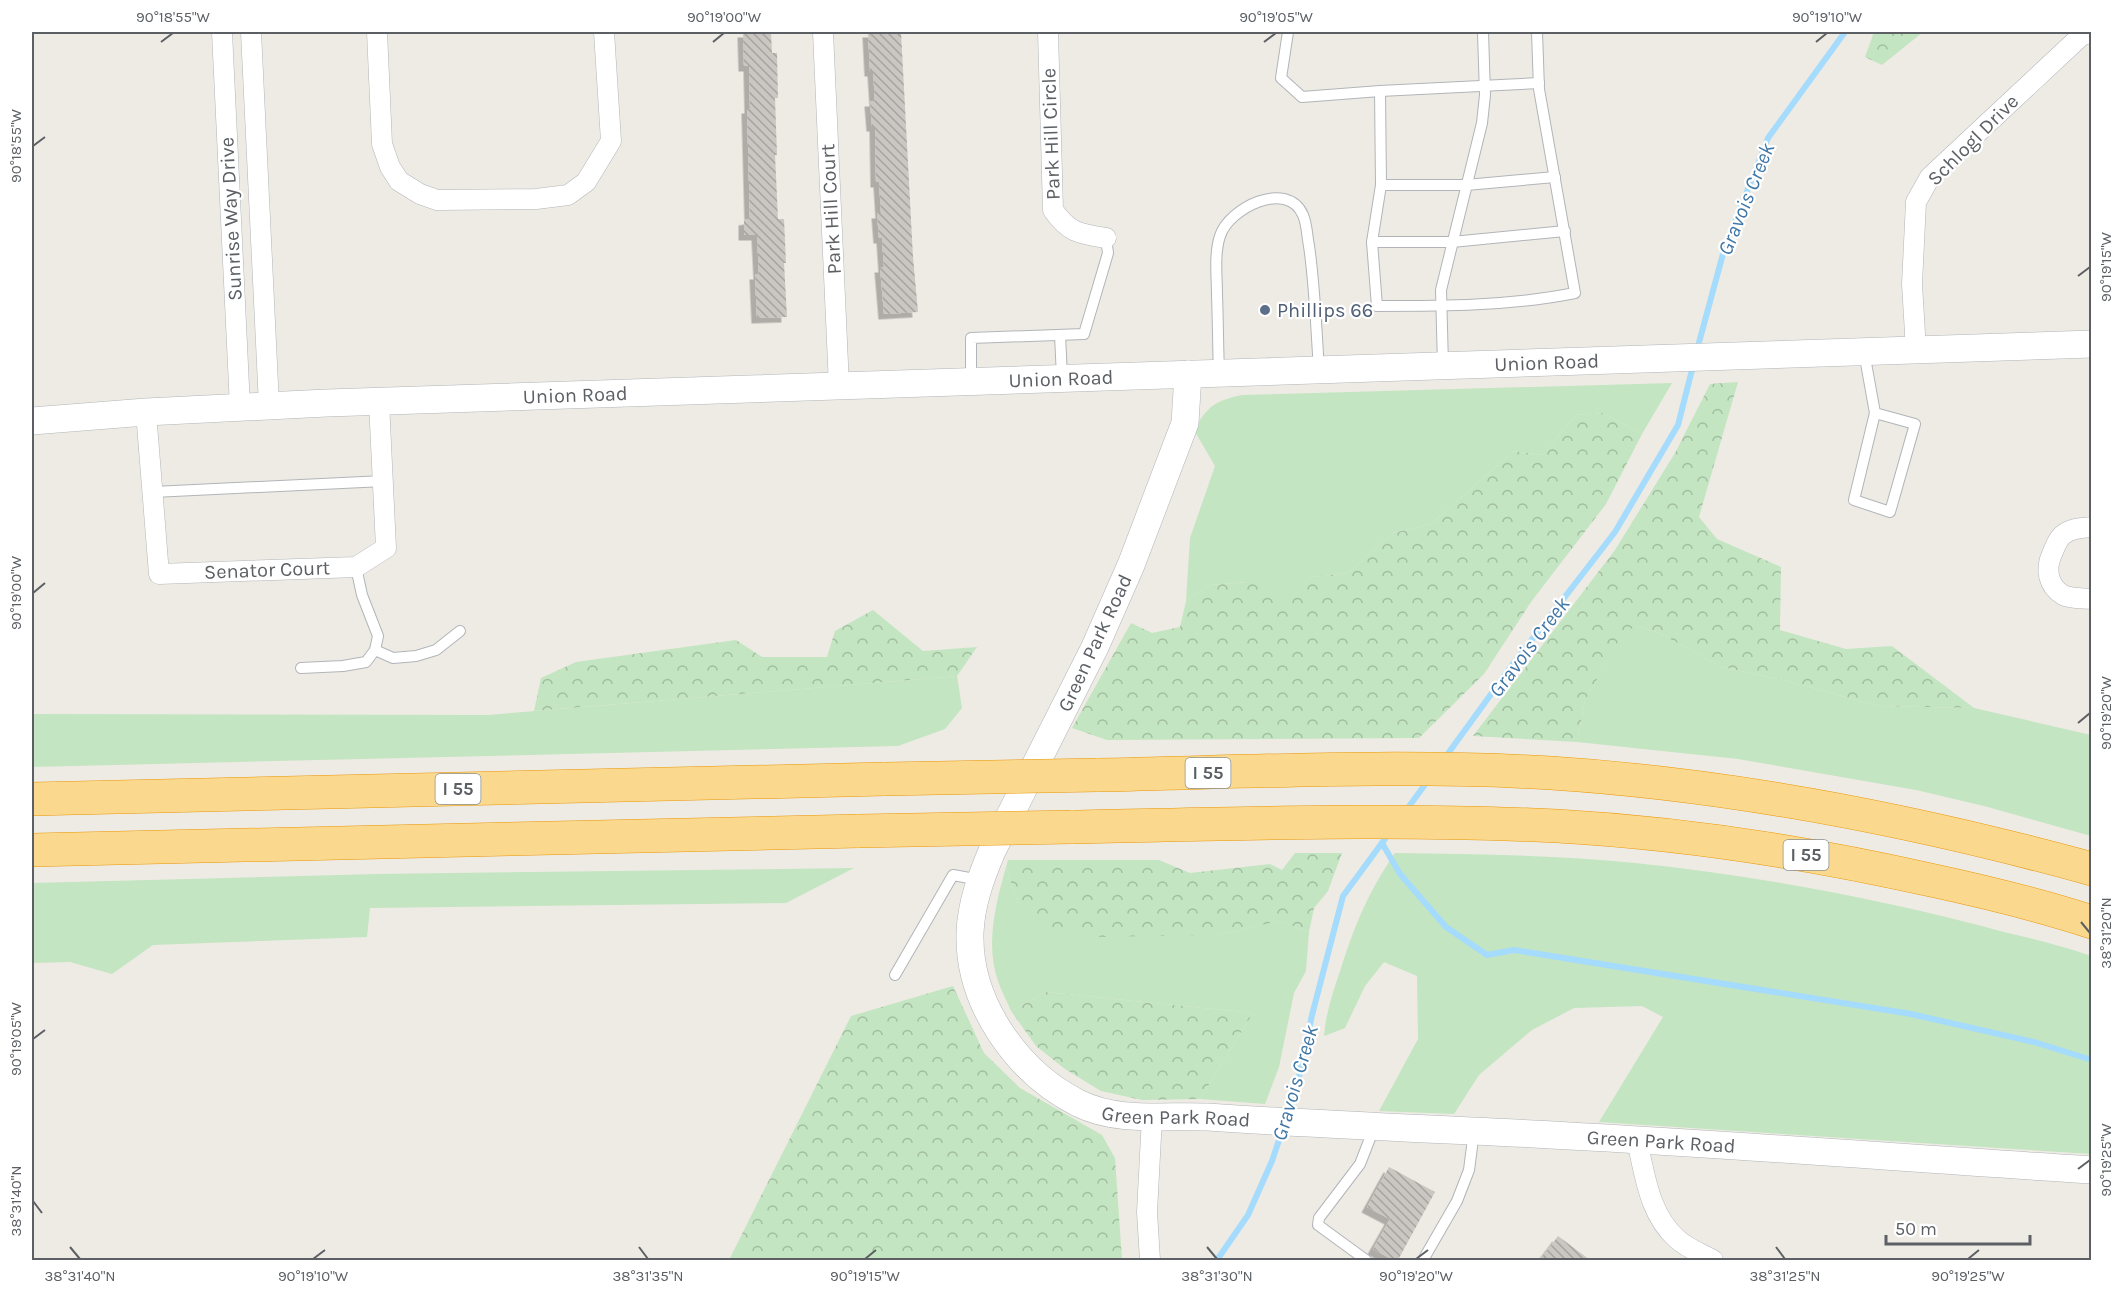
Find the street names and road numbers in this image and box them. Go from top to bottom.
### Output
street label: Park Hill Circle [1037,68,1065,200]
street label: Schlogl Drive [1923,90,2023,190]
street label: Sunrise Way Drive [215,137,247,301]
street label: Park Hill Court [816,143,846,275]
street label: Union Road [1494,349,1600,375]
street label: Union Road [1008,365,1114,392]
street label: Union Road [522,381,628,408]
street label: Senator Court [204,556,331,584]
street label: Green Park Road [1053,571,1137,715]
road number: I 55 [1186,758,1230,788]
road number: I 55 [436,774,480,804]
road number: I 55 [1784,840,1828,870]
street label: Green Park Road [1100,1101,1251,1131]
street label: Green Park Road [1586,1125,1736,1157]

